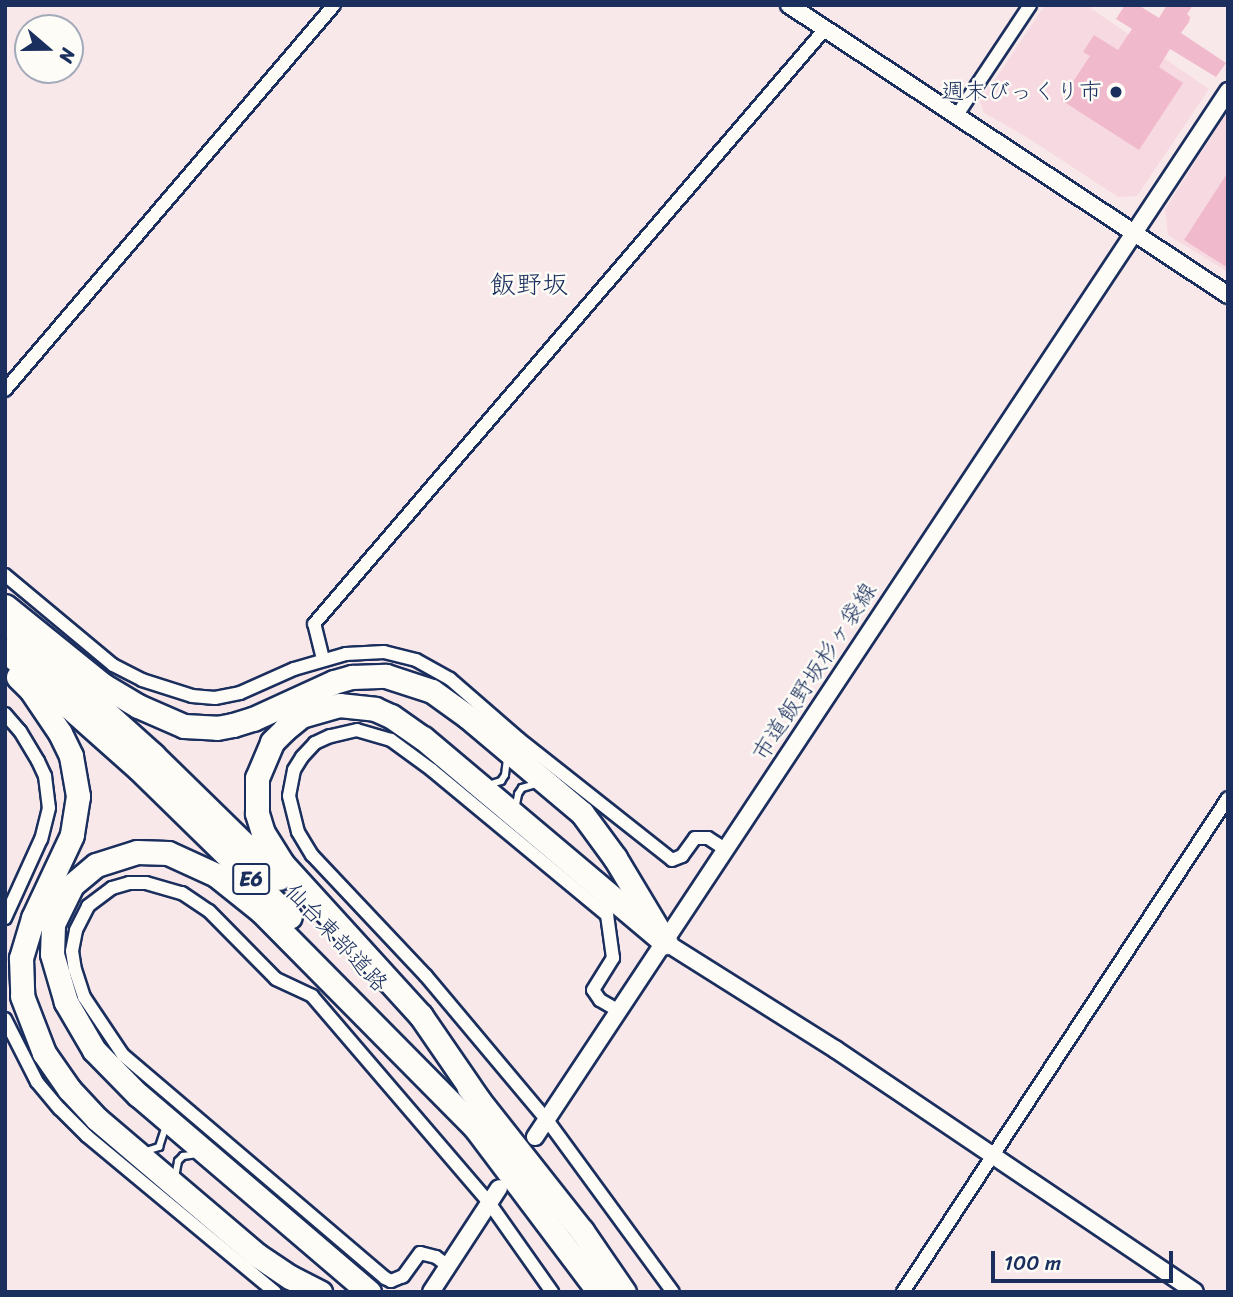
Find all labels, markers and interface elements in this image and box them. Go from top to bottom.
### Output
north arrow [14,14,84,84]
text: N [50,44,85,67]
place label: 週末びっくり市 [941,78,1102,106]
marker: 週末びっくり市 [1108,84,1124,100]
district label: 飯野坂 [490,269,568,301]
street label: 市道飯野坂杉ヶ袋線 [747,578,883,766]
road number: E6 [232,862,270,896]
street label: 仙台東部道路 [279,878,393,998]
scale bar [995,1238,1177,1282]
text: 100 m [1004,1244,1061,1282]

